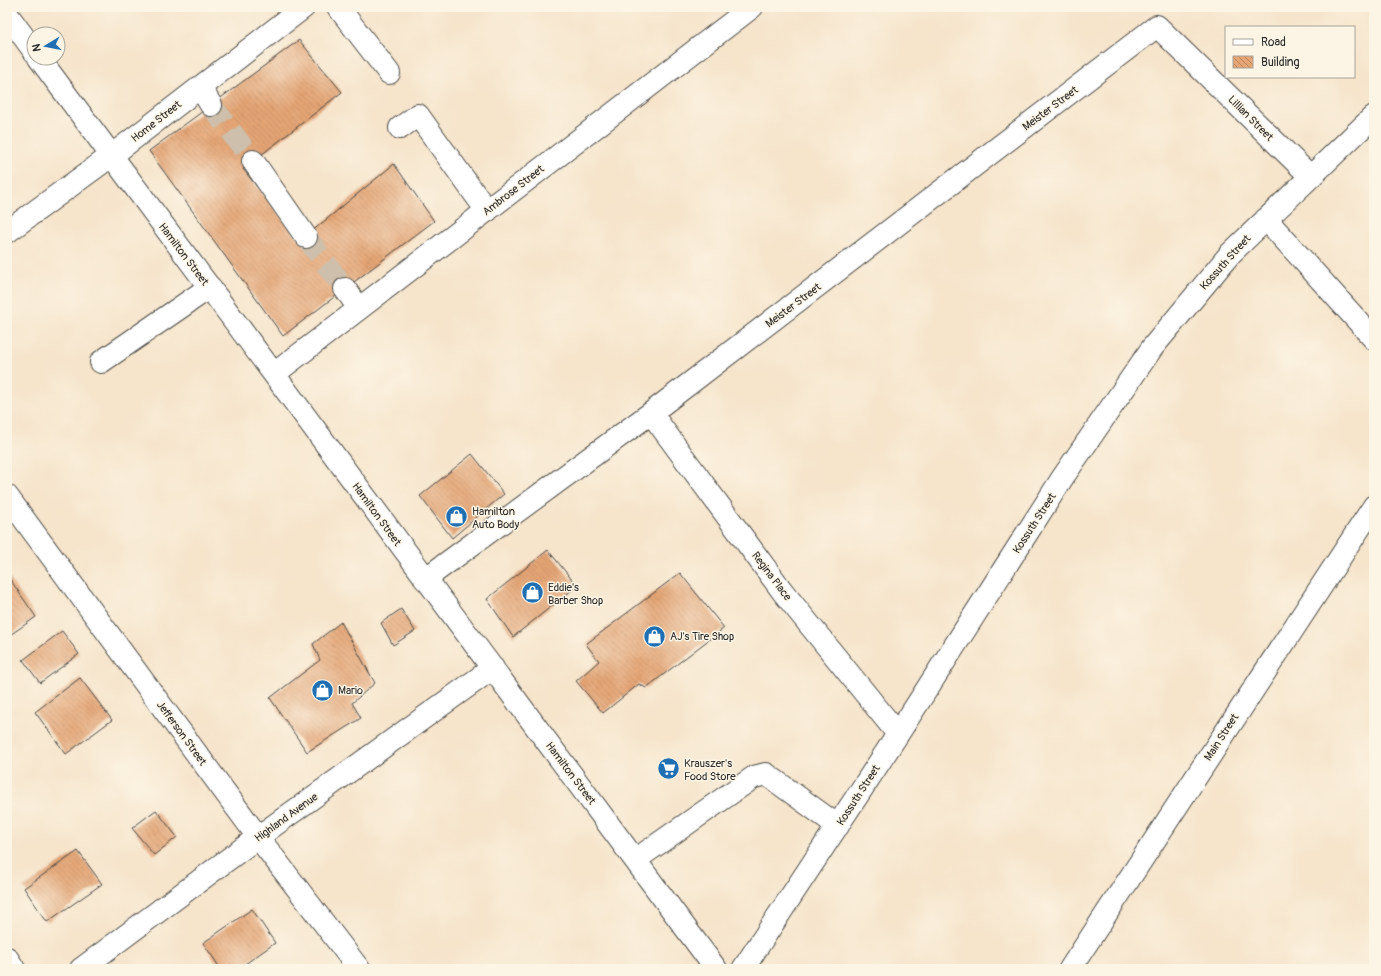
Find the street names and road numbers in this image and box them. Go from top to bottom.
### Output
street label: Meister Street [1020,83,1081,134]
street label: Lillian Street [1225,93,1276,144]
street label: Home Street [129,97,184,145]
street label: Ambrose Street [480,162,547,218]
street label: Hamilton Street [156,220,212,289]
street label: Kossuth Street [1197,232,1254,293]
street label: Meister Street [763,280,824,331]
street label: Hamilton Street [349,480,404,549]
street label: Kossuth Street [1010,490,1059,556]
street label: Regina Place [749,549,795,604]
street label: Jefferson Street [154,699,210,768]
street label: Main Street [1201,711,1242,763]
street label: Hamilton Street [543,739,599,808]
street label: Kossuth Street [834,762,883,828]
street label: Highland Avenue [252,790,321,845]

